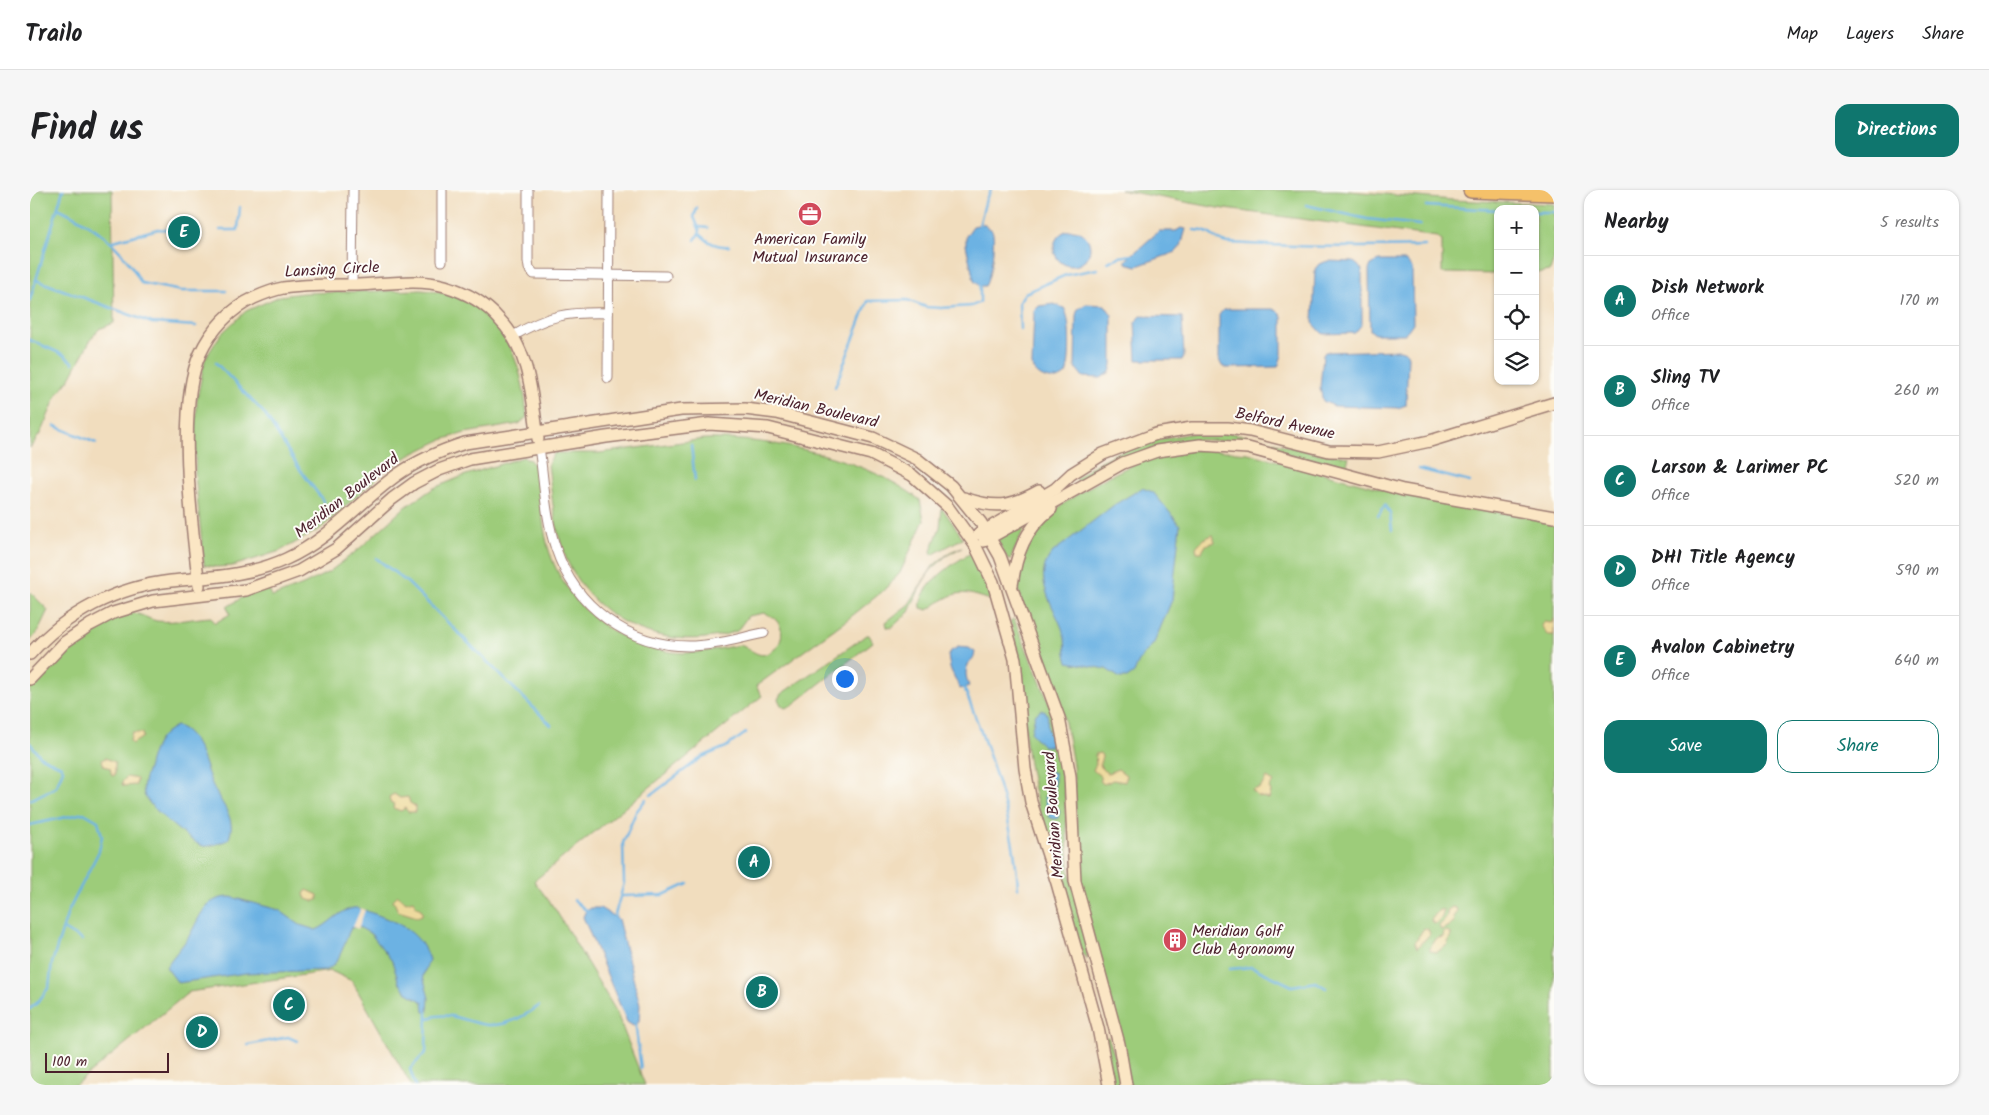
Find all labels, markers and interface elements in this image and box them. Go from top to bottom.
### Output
text: Trailo [25,15,83,54]
text: Map [1787,20,1818,49]
text: Layers [1846,20,1894,49]
text: Share [1922,20,1964,49]
text: Find us [30,102,143,158]
button: Directions [1835,104,1959,157]
office icon: American Family Mutual Insurance [797,201,823,227]
map controls [1494,205,1539,385]
button: + [1494,205,1539,250]
text: Nearby [1604,206,1669,239]
text: 5 results [1880,210,1939,235]
pin: E [168,213,200,251]
place label: American Family Mutual Insurance [752,227,868,270]
button: − [1494,250,1539,295]
street label: Lansing Circle [284,255,380,285]
text: Dish Network [1651,273,1764,303]
text: A [1615,288,1625,313]
text: 170 m [1899,288,1939,313]
button: locate [1494,295,1539,340]
text: Office [1651,303,1690,328]
button: layers [1494,340,1539,385]
text: Sling TV [1651,363,1719,393]
text: B [1615,378,1625,403]
text: 260 m [1894,378,1939,403]
street label: Meridian Boulevard [751,383,882,436]
text: Office [1651,393,1690,418]
street label: Belford Avenue [1233,401,1337,447]
street label: Meridian Boulevard [289,446,406,545]
text: Larson & Larimer PC [1651,453,1829,483]
text: C [1615,468,1625,493]
text: 520 m [1894,468,1939,493]
text: Office [1651,483,1690,508]
text: DHI Title Agency [1651,543,1795,573]
text: D [1615,558,1625,583]
text: 590 m [1895,558,1939,583]
text: Office [1651,573,1690,598]
text: Avalon Cabinetry [1651,633,1795,663]
text: E [1616,648,1624,673]
text: 640 m [1894,648,1939,673]
text: Office [1651,663,1690,688]
your location [832,666,858,692]
button: Save [1604,720,1767,773]
button: Share [1777,720,1939,773]
street label: Meridian Boulevard [1037,750,1071,879]
pin: A [738,843,770,881]
place label: Meridian Golf Club Agronomy [1192,919,1294,962]
building icon: Meridian Golf Club Agronomy [1162,927,1188,953]
pin: B [746,973,778,1011]
pin: C [273,986,305,1024]
pin: D [186,1013,218,1051]
scale bar [45,1050,169,1073]
text: 100 m [52,1051,87,1073]

